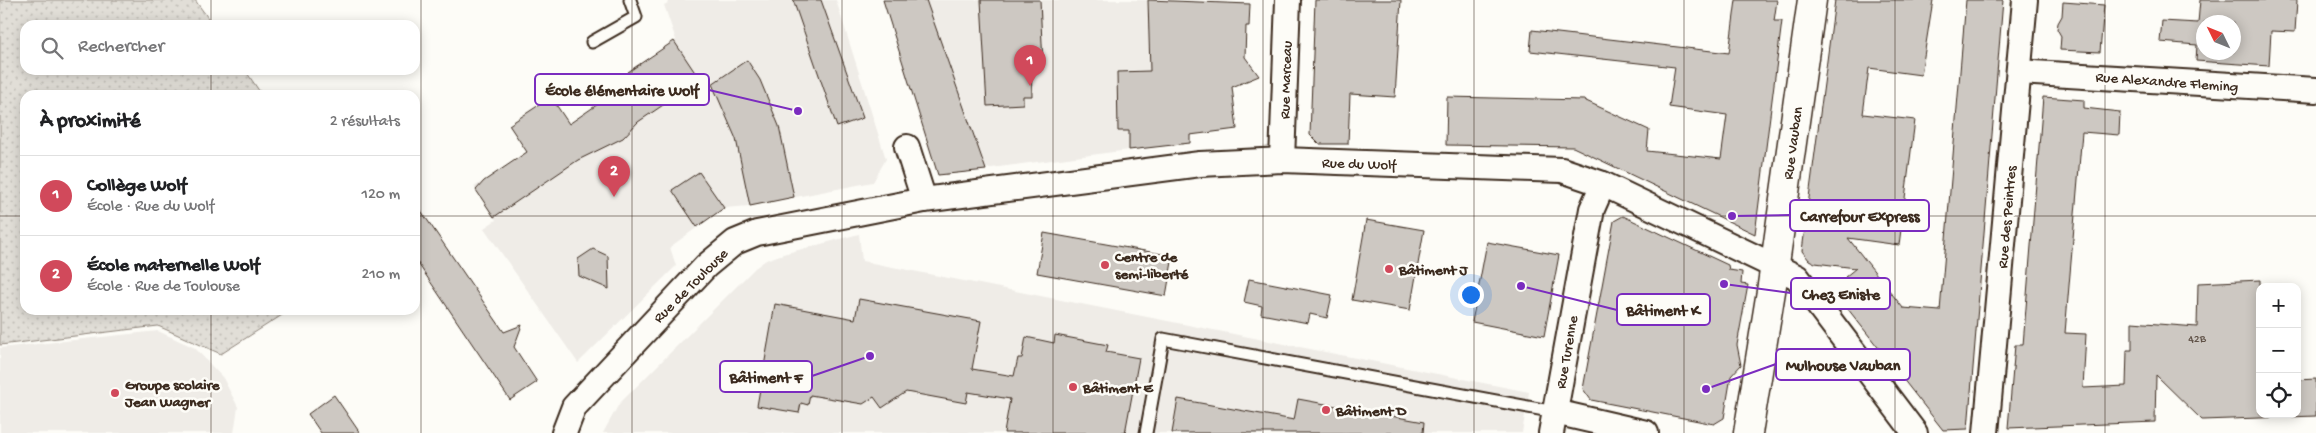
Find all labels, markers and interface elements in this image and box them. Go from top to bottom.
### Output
north arrow [2196,15,2241,60]
search box [20,20,420,75]
icon: search [38,34,66,62]
text: Rechercher [78,36,164,59]
street label: Rue Marceau [1277,41,1297,120]
pin: 1 [1014,45,1046,86]
street label: Rue Alexandre Fleming [2095,69,2239,97]
callout: École élémentaire Wolf [535,74,709,105]
text: École élémentaire Wolf [545,82,701,102]
street label: Rue Vauban [1780,106,1808,181]
text: À proximité [40,110,141,135]
text: 2 résultats [330,113,400,132]
street label: Rue du Wolf [1322,155,1398,175]
pin: 2 [598,156,630,197]
street label: Rue des Peintres [1995,165,2021,269]
text: Collège Wolf [87,175,186,198]
text: 1 [53,186,59,205]
text: 120 m [361,186,400,205]
text: École · Rue du Wolf [87,198,214,217]
callout: Carrefour Express [1790,200,1929,231]
text: Carrefour Express [1799,208,1921,228]
street label: Rue de Toulouse [650,245,733,328]
place label: Centre de semi-liberté [1114,249,1190,284]
text: École maternelle Wolf [87,255,260,278]
marker: Centre de semi-liberté [1099,259,1111,271]
place label: Bâtiment J [1398,262,1469,280]
marker: Bâtiment J [1383,263,1395,275]
text: 2 [52,266,60,285]
text: 210 m [361,266,400,285]
text: École · Rue de Toulouse [87,278,240,297]
callout: Chez Eniste [1791,278,1890,309]
your location [1458,282,1484,308]
map controls [2256,283,2301,418]
button: + [2256,283,2301,328]
text: Chez Eniste [1801,287,1881,306]
callout: Bâtiment K [1617,294,1710,325]
text: Bâtiment K [1625,303,1702,322]
street label: Rue Turenne [1553,314,1583,390]
button: − [2256,328,2301,373]
house number: 42B [2188,333,2207,347]
callout: Mulhouse Vauban [1776,349,1910,380]
text: Mulhouse Vauban [1786,358,1901,377]
callout: Bâtiment F [720,361,812,392]
text: Bâtiment F [729,370,804,389]
button: locate [2256,373,2301,418]
place label: Groupe scolaire Jean Wagner [124,377,221,412]
place label: Bâtiment E [1082,380,1155,398]
marker: Bâtiment E [1067,381,1079,393]
marker: Groupe scolaire Jean Wagner [109,387,121,399]
place label: Bâtiment D [1335,403,1408,421]
marker: Bâtiment D [1320,404,1332,416]

